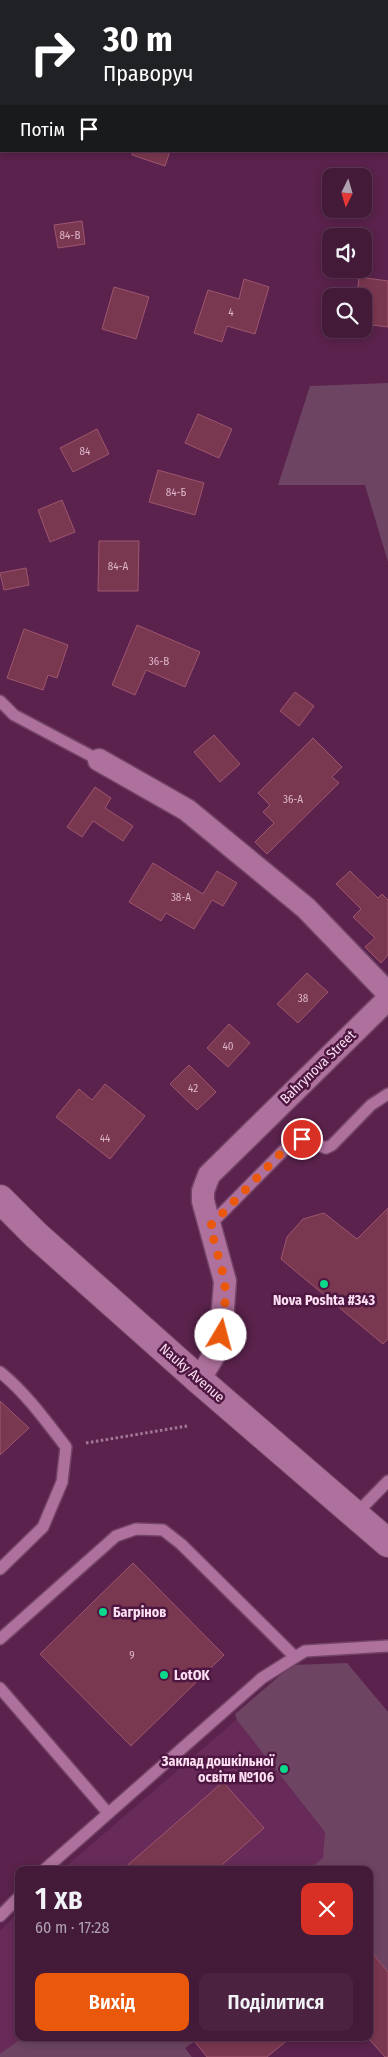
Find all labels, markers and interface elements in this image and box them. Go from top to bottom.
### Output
text: 30 m [103,18,173,60]
icon: right [20,20,85,85]
text: Праворуч [103,60,193,87]
icon: arrive [75,115,103,143]
text: Потім [20,118,65,141]
north arrow [322,168,372,218]
map controls [322,168,372,338]
button: sound [322,228,372,278]
house number: 84-В [60,229,80,242]
button: search [322,288,372,338]
house number: 4 [228,306,234,319]
house number: 84 [80,445,91,458]
house number: 84-Б [166,486,187,499]
house number: 84-А [108,560,128,573]
house number: 36-В [149,655,169,668]
house number: 36-А [283,793,303,806]
house number: 38-А [171,891,191,904]
house number: 38 [298,992,309,1005]
street label: Bahrynova Street [277,1026,360,1107]
house number: 40 [222,1040,234,1053]
house number: 42 [188,1082,198,1095]
pin [281,1118,323,1160]
icon: arrive [288,1125,316,1153]
house number: 44 [100,1132,111,1145]
marker: Nova Poshta #343 [318,1278,330,1290]
place label: Nova Poshta #343 [273,1292,375,1309]
position arrow [194,1308,246,1360]
street label: Nauky Avenue [156,1340,228,1406]
place label: Багрінов [113,1604,166,1621]
marker: Багрінов [97,1606,109,1618]
house number: 9 [129,1649,135,1662]
place label: LotOK [174,1667,210,1684]
marker: LotOK [158,1669,170,1681]
place label: Заклад дошкільної освіти №106 [161,1753,275,1786]
marker: Заклад дошкільної освіти №106 [278,1763,290,1775]
text: 1 хв [35,1881,83,1917]
button: close [301,1883,353,1935]
text: 60 m · 17:28 [35,1918,109,1937]
button: Вихід [35,1973,189,2031]
button: Поділитися [199,1973,353,2031]

